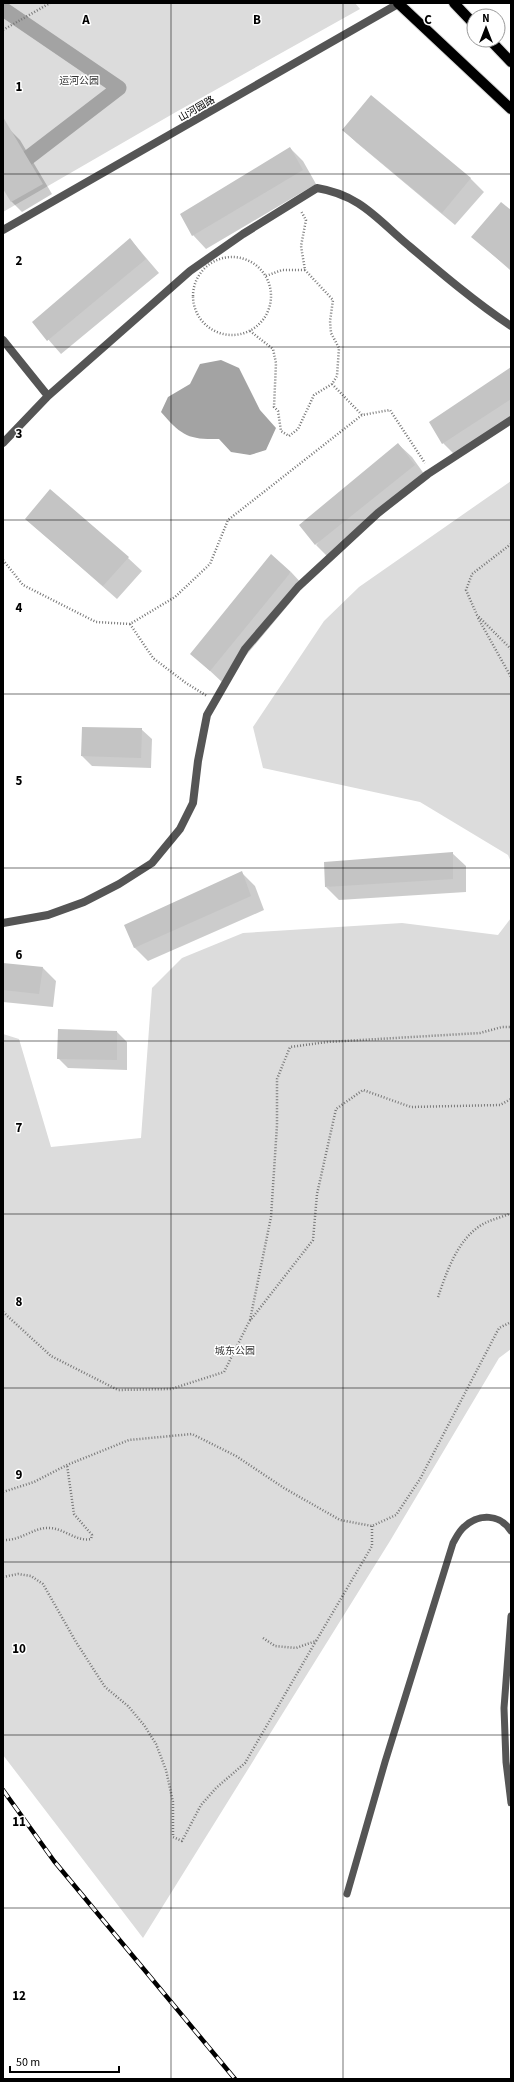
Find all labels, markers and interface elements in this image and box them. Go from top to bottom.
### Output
north arrow [466,8,506,48]
text: A [81,11,90,29]
text: B [253,11,261,29]
text: C [424,11,432,29]
text: N [482,11,490,26]
park label: 运河公园 [59,74,99,88]
text: 1 [16,78,23,96]
street label: 山河园路 [176,93,217,125]
text: 2 [16,252,23,270]
text: 3 [16,425,23,443]
text: 4 [16,599,23,617]
text: 5 [16,772,23,790]
text: 6 [16,946,23,964]
text: 7 [16,1119,23,1137]
text: 8 [16,1293,23,1311]
park label: 城东公园 [215,1344,255,1358]
text: 9 [16,1466,23,1484]
text: 10 [12,1640,26,1658]
text: 11 [12,1813,26,1831]
text: 12 [12,1987,26,2005]
scale bar [10,2048,119,2074]
text: 50 m [16,2054,40,2071]

